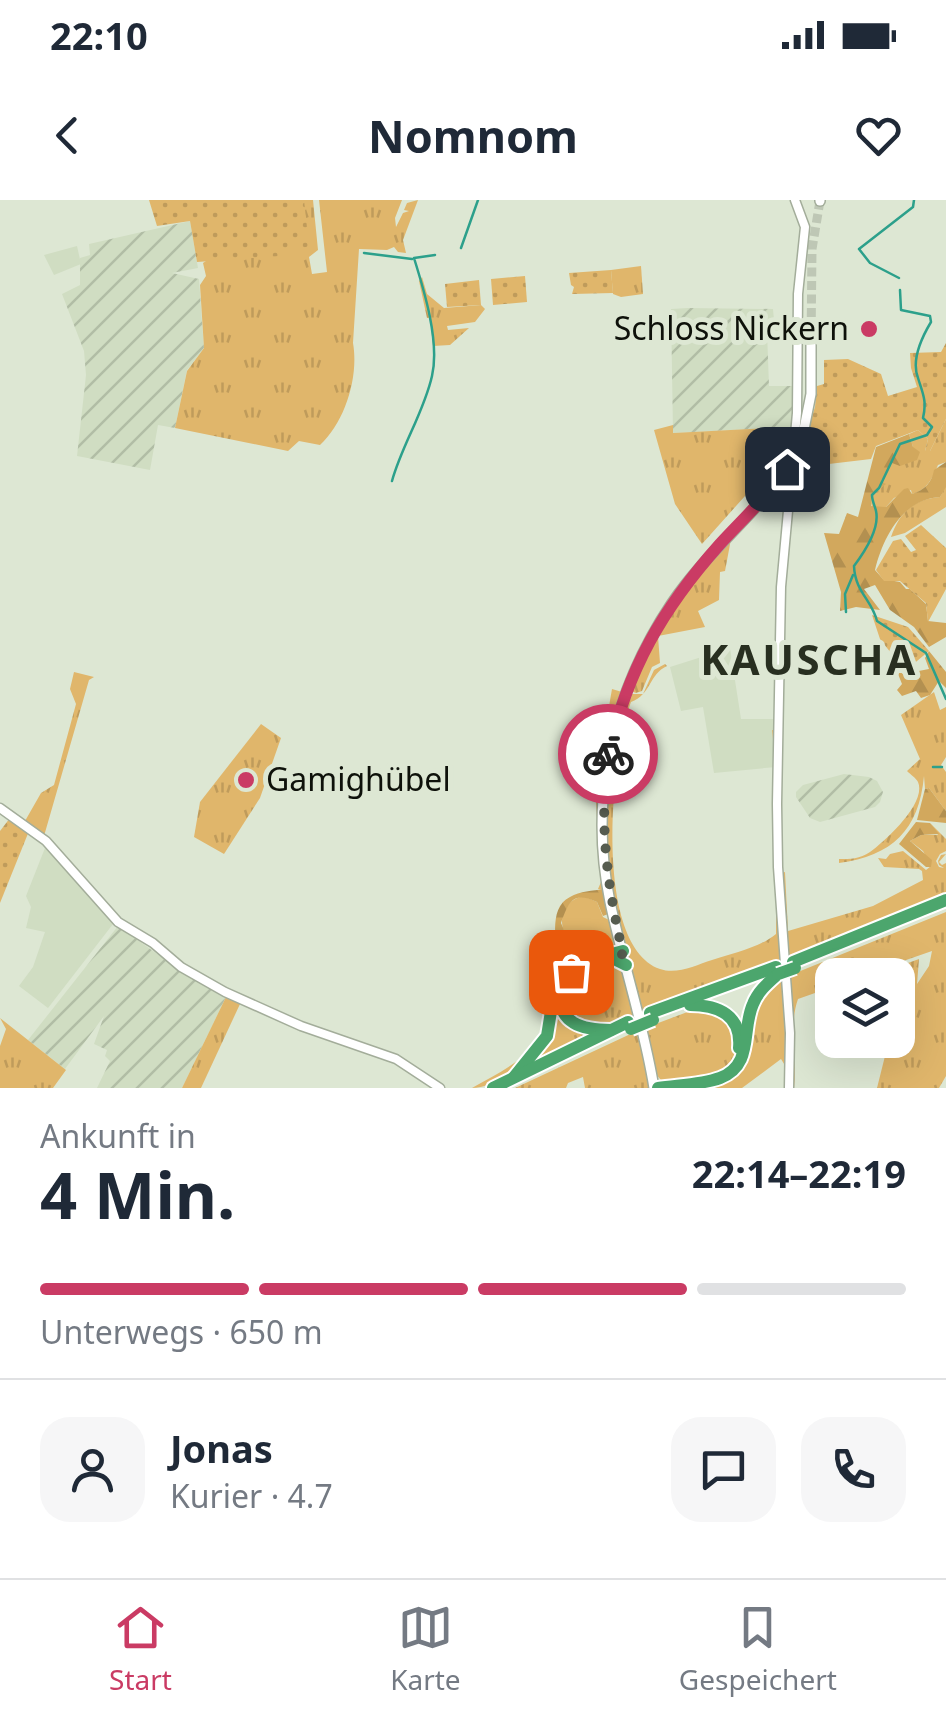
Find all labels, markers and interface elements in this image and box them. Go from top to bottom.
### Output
text: 22:10 [50,9,148,61]
text: Nomnom [368,105,578,166]
icon: back [40,108,95,163]
icon: heart [851,108,906,163]
place label: Schloss Nickern [614,306,849,349]
marker: Schloss Nickern [858,318,880,340]
pin [745,427,830,512]
icon: home [760,442,815,497]
district label: KAUSCHA [700,630,918,687]
courier [558,704,658,804]
icon: bike [581,727,636,782]
place label: Gamighübel [266,757,451,800]
marker: Gamighübel [235,769,257,791]
pin [529,930,614,1015]
icon: bag [544,945,599,1000]
map controls [815,958,915,1058]
button: layers [815,958,915,1058]
text: Ankunft in [40,1114,196,1157]
text: 22:14–22:19 [692,1147,906,1199]
text: 4 Min. [40,1150,235,1238]
text: Unterwegs · 650 m [40,1310,323,1353]
button: person [40,1417,145,1522]
button: chat [671,1417,776,1522]
button: phone [801,1417,906,1522]
text: Jonas [170,1422,273,1474]
text: Kurier · 4.7 [170,1474,333,1517]
tab: Start [109,1600,172,1698]
tab: Karte [390,1600,461,1698]
tab: Gespeichert [679,1600,837,1698]

